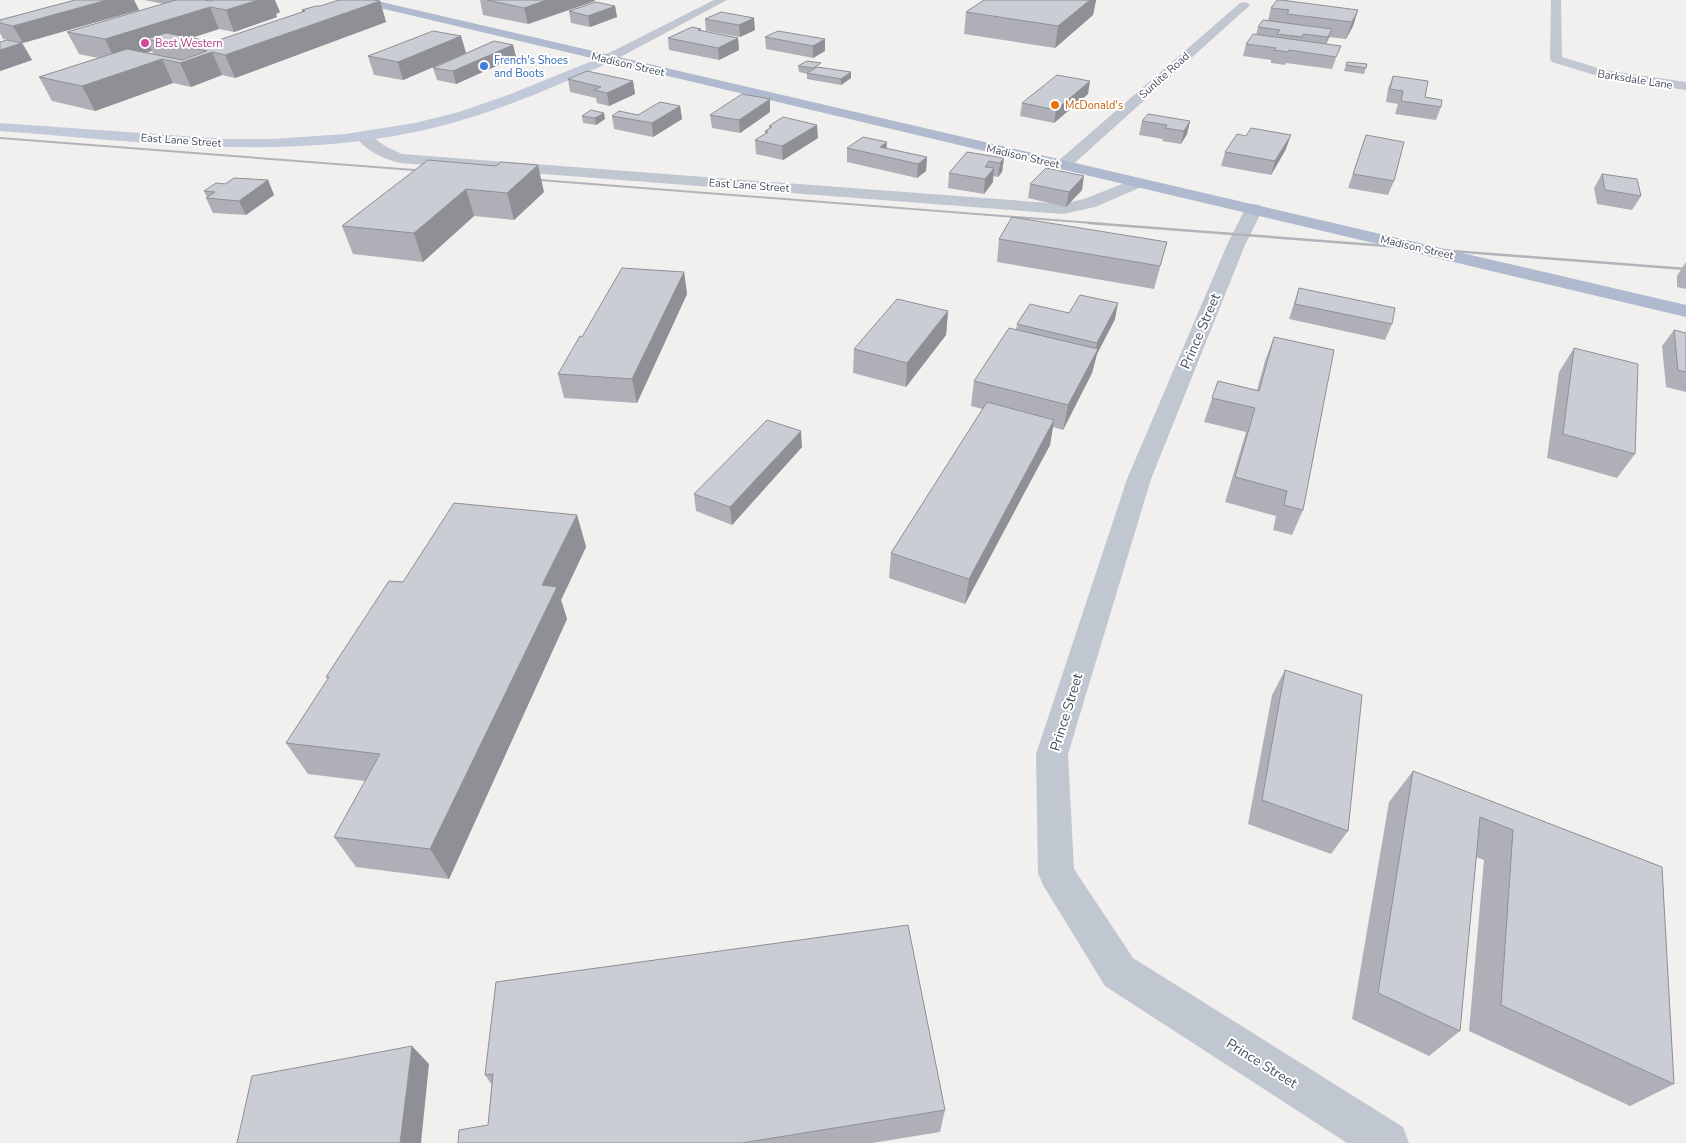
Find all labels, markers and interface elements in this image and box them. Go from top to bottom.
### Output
place label: Best Western [155,36,223,51]
marker: Best Western [139,37,151,49]
street label: Madison Street [590,49,666,80]
street label: Sunlite Road [1136,49,1193,102]
place label: French's Shoes and Boots [494,53,568,81]
marker: French's Shoes and Boots [478,60,490,72]
street label: Barksdale Lane [1596,66,1674,93]
place label: McDonald's [1065,98,1123,113]
marker: McDonald's [1049,99,1061,111]
street label: East Lane Street [140,130,222,151]
street label: Madison Street [985,141,1061,172]
street label: East Lane Street [708,175,790,196]
street label: Madison Street [1379,232,1455,263]
street label: Prince Street [1176,290,1225,372]
street label: Prince Street [1046,671,1087,753]
street label: Prince Street [1223,1034,1301,1093]

